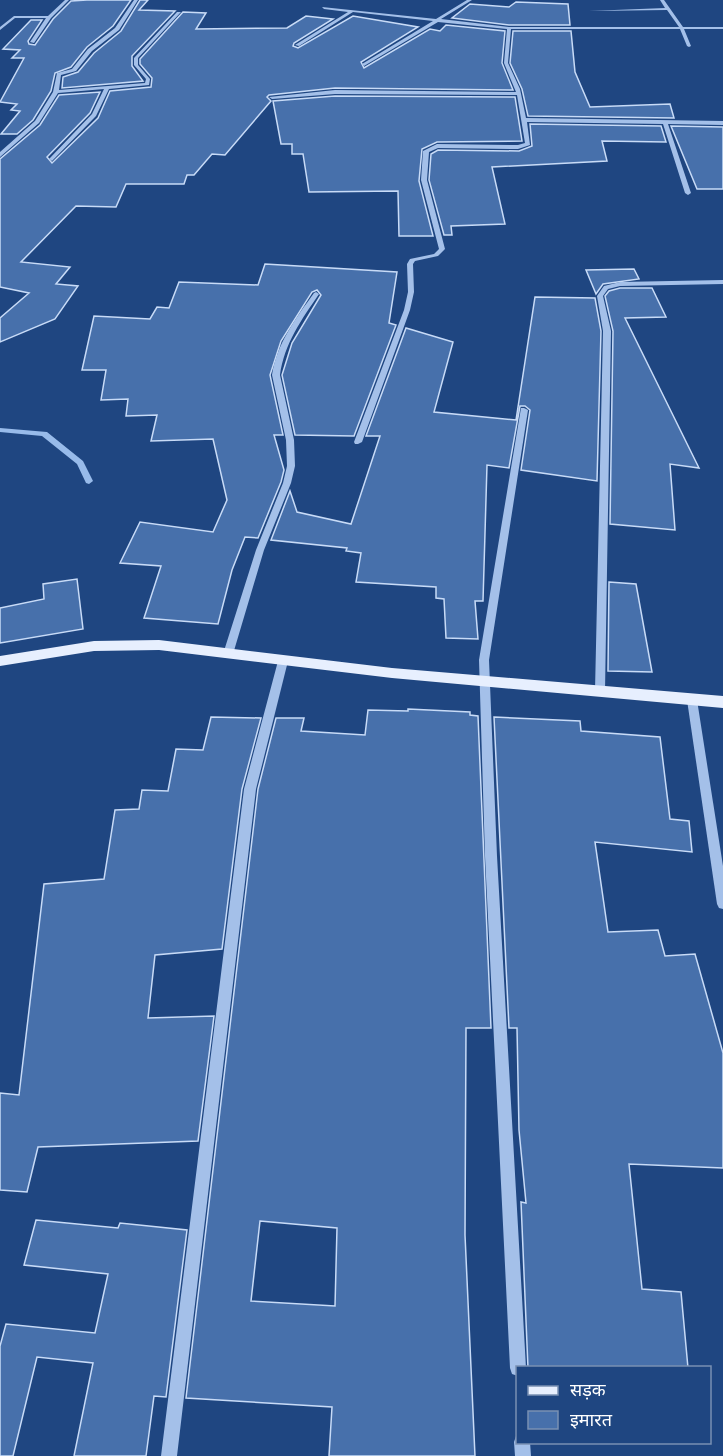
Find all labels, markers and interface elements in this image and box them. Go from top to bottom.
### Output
legend [516,1366,711,1444]
text: सड़क [570,1380,607,1400]
text: इमारत [570,1410,613,1430]

